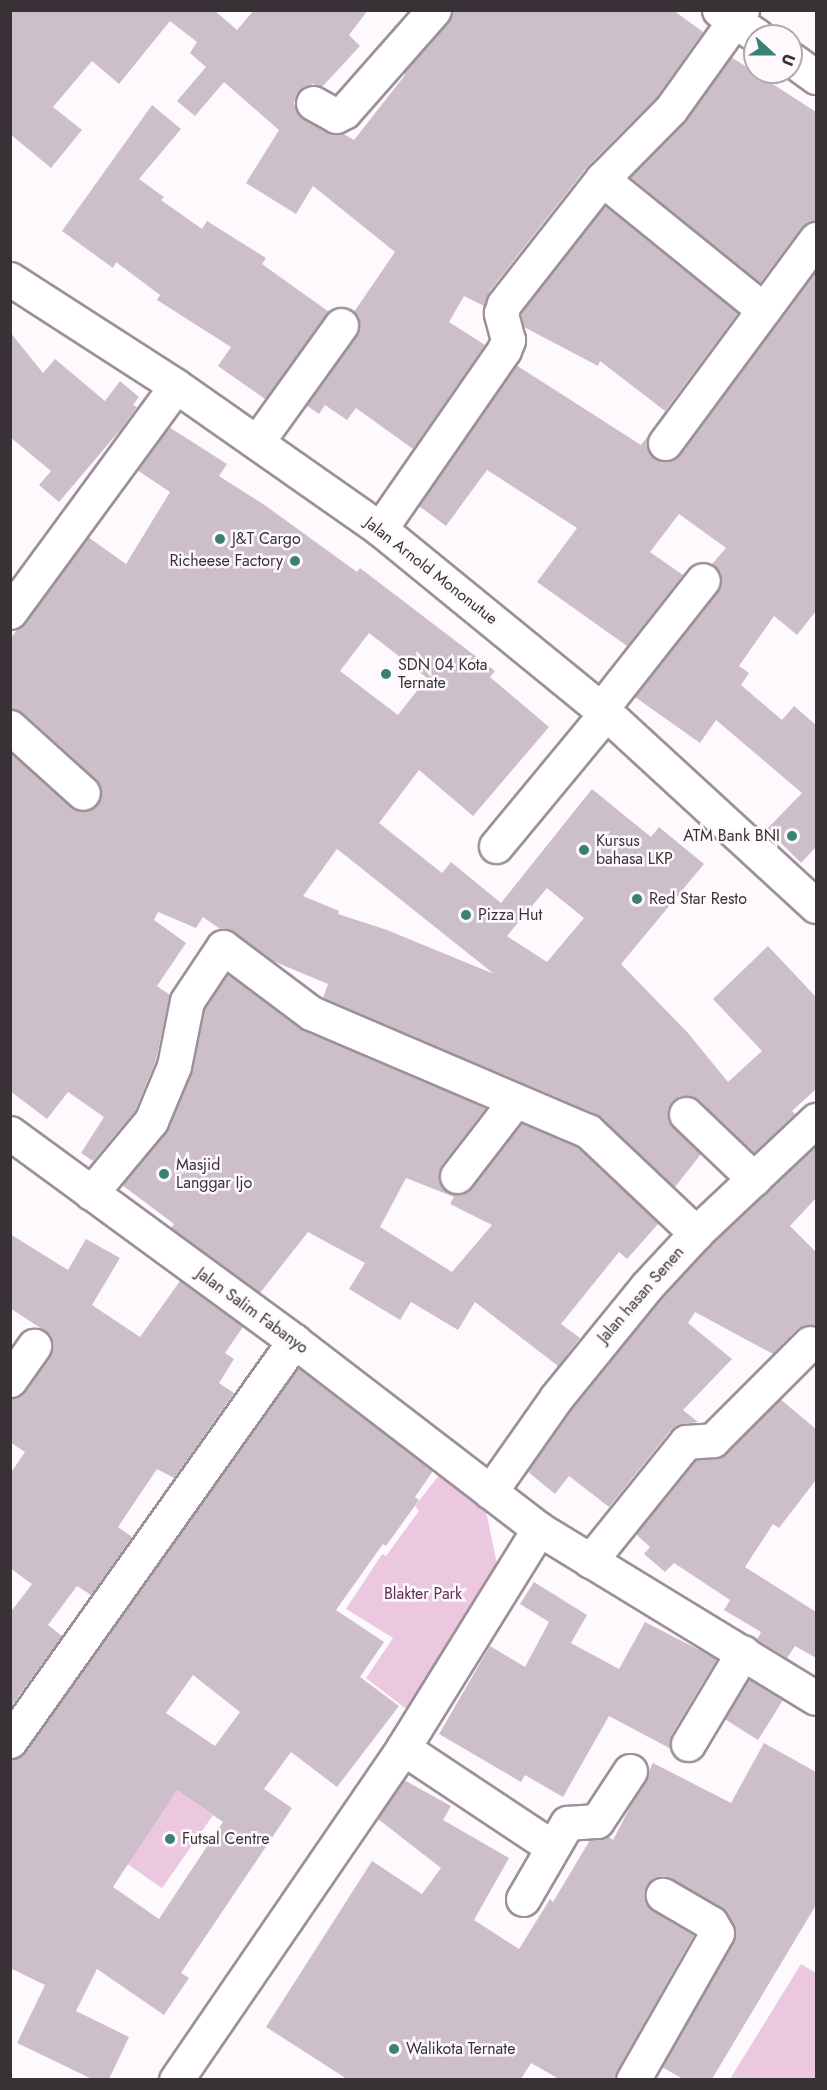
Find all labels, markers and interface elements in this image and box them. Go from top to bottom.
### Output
north arrow [743,24,803,84]
text: U [776,51,801,69]
street label: Jalan Arnold Mononutue [361,513,501,629]
place label: J&T Cargo [232,529,301,549]
marker: J&T Cargo [213,532,227,546]
place label: Richeese Factory [169,551,283,571]
marker: Richeese Factory [288,554,302,568]
place label: SDN 04 Kota Ternate [398,655,487,693]
marker: SDN 04 Kota Ternate [379,667,393,681]
place label: ATM Bank BNI [683,826,780,846]
marker: ATM Bank BNI [785,829,799,843]
place label: Kursus bahasa LKP [596,831,673,869]
marker: Kursus bahasa LKP [577,843,591,857]
place label: Red Star Resto [649,889,747,909]
marker: Red Star Resto [630,892,644,906]
place label: Pizza Hut [478,905,542,925]
marker: Pizza Hut [459,908,473,922]
place label: Masjid Langgar Ijo [176,1155,252,1193]
marker: Masjid Langgar Ijo [157,1167,171,1181]
street label: Jalan hasan Senen [594,1243,688,1347]
street label: Jalan Salim Fabanyo [192,1264,312,1358]
park label: Blakter Park [384,1584,462,1604]
place label: Futsal Centre [182,1829,269,1849]
marker: Futsal Centre [163,1832,177,1846]
place label: Walikota Ternate [406,2039,515,2059]
marker: Walikota Ternate [387,2042,401,2056]

